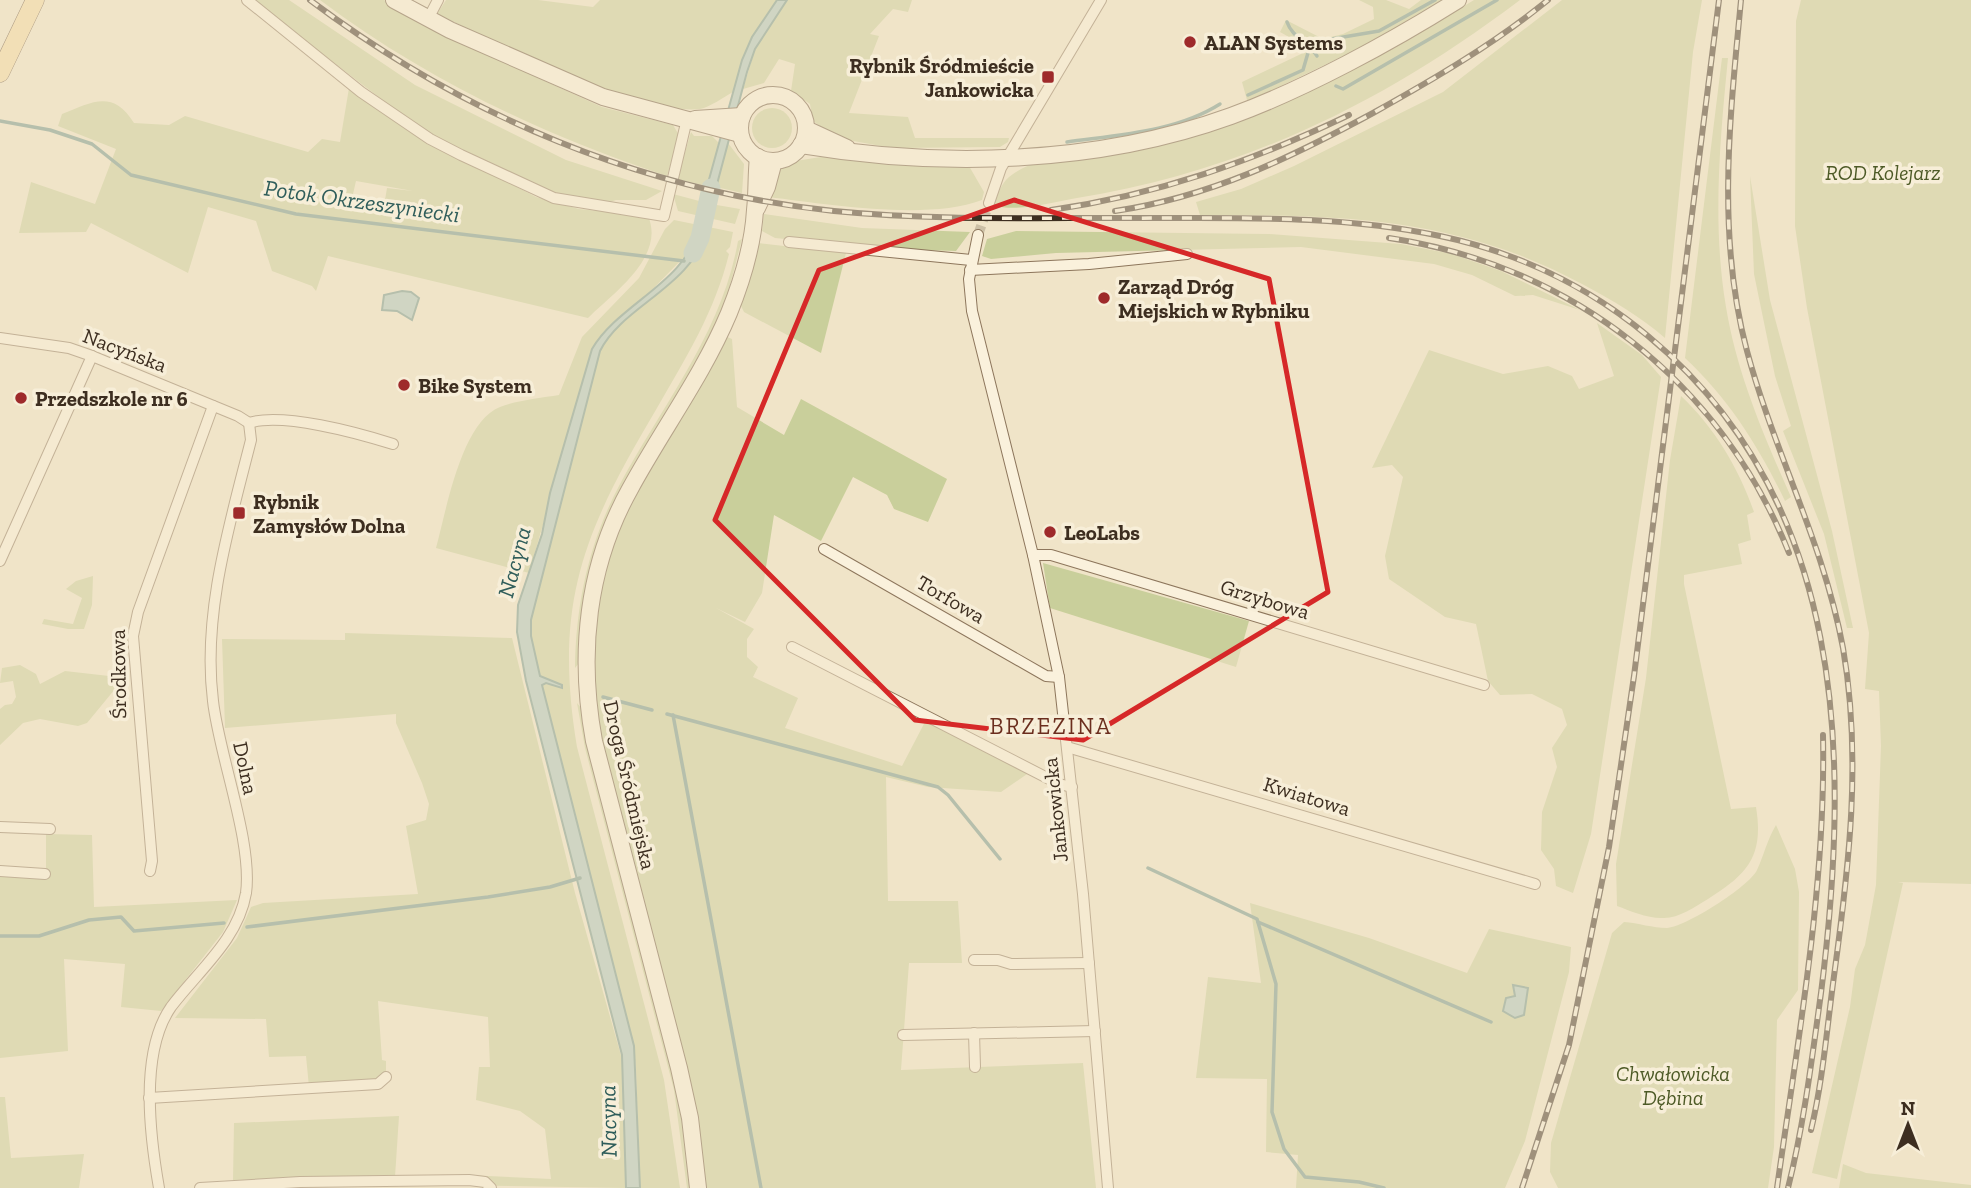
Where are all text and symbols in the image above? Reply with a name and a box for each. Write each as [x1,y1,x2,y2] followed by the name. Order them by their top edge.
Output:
[1204,30,1343,55] place label: ALAN Systems
[1182,34,1198,50] marker: ALAN Systems
[849,53,1034,102] place label: Rybnik Śródmieście Jankowicka
[1040,69,1056,85] marker: Rybnik Śródmieście Jankowicka
[1825,160,1941,185] park label: ROD Kolejarz
[262,173,462,229] water label: Potok Okrzeszyniecki
[1118,274,1310,323] place label: Zarząd Dróg Miejskich w Rybniku
[1096,290,1112,306] marker: Zarząd Dróg Miejskich w Rybniku
[80,323,170,377] street label: Nacyńska
[418,373,532,398] place label: Bike System
[396,377,412,393] marker: Bike System
[35,386,188,411] place label: Przedszkole nr 6
[13,390,29,406] marker: Przedszkole nr 6
[253,489,406,538] place label: Rybnik Zamysłów Dolna
[231,505,247,521] marker: Rybnik Zamysłów Dolna
[1064,520,1140,545] place label: LeoLabs
[491,524,537,600] water label: Nacyna
[1042,524,1058,540] marker: LeoLabs
[912,570,990,628] street label: Torfowa
[1217,574,1313,624] street label: Grzybowa
[105,629,131,719] street label: Środkowa
[597,698,662,872] street label: Droga Śródmiejska
[990,712,1112,740] district label: BRZEZINA
[228,739,264,797] street label: Dolna
[1037,756,1073,864] street label: Jankowicka
[1261,771,1353,821] street label: Kwiatowa
[1616,1061,1730,1110] park label: Chwałowicka Dębina
[593,1085,623,1157] water label: Nacyna
[1873,1090,1943,1160] north arrow
[1901,1097,1915,1120] text: N

